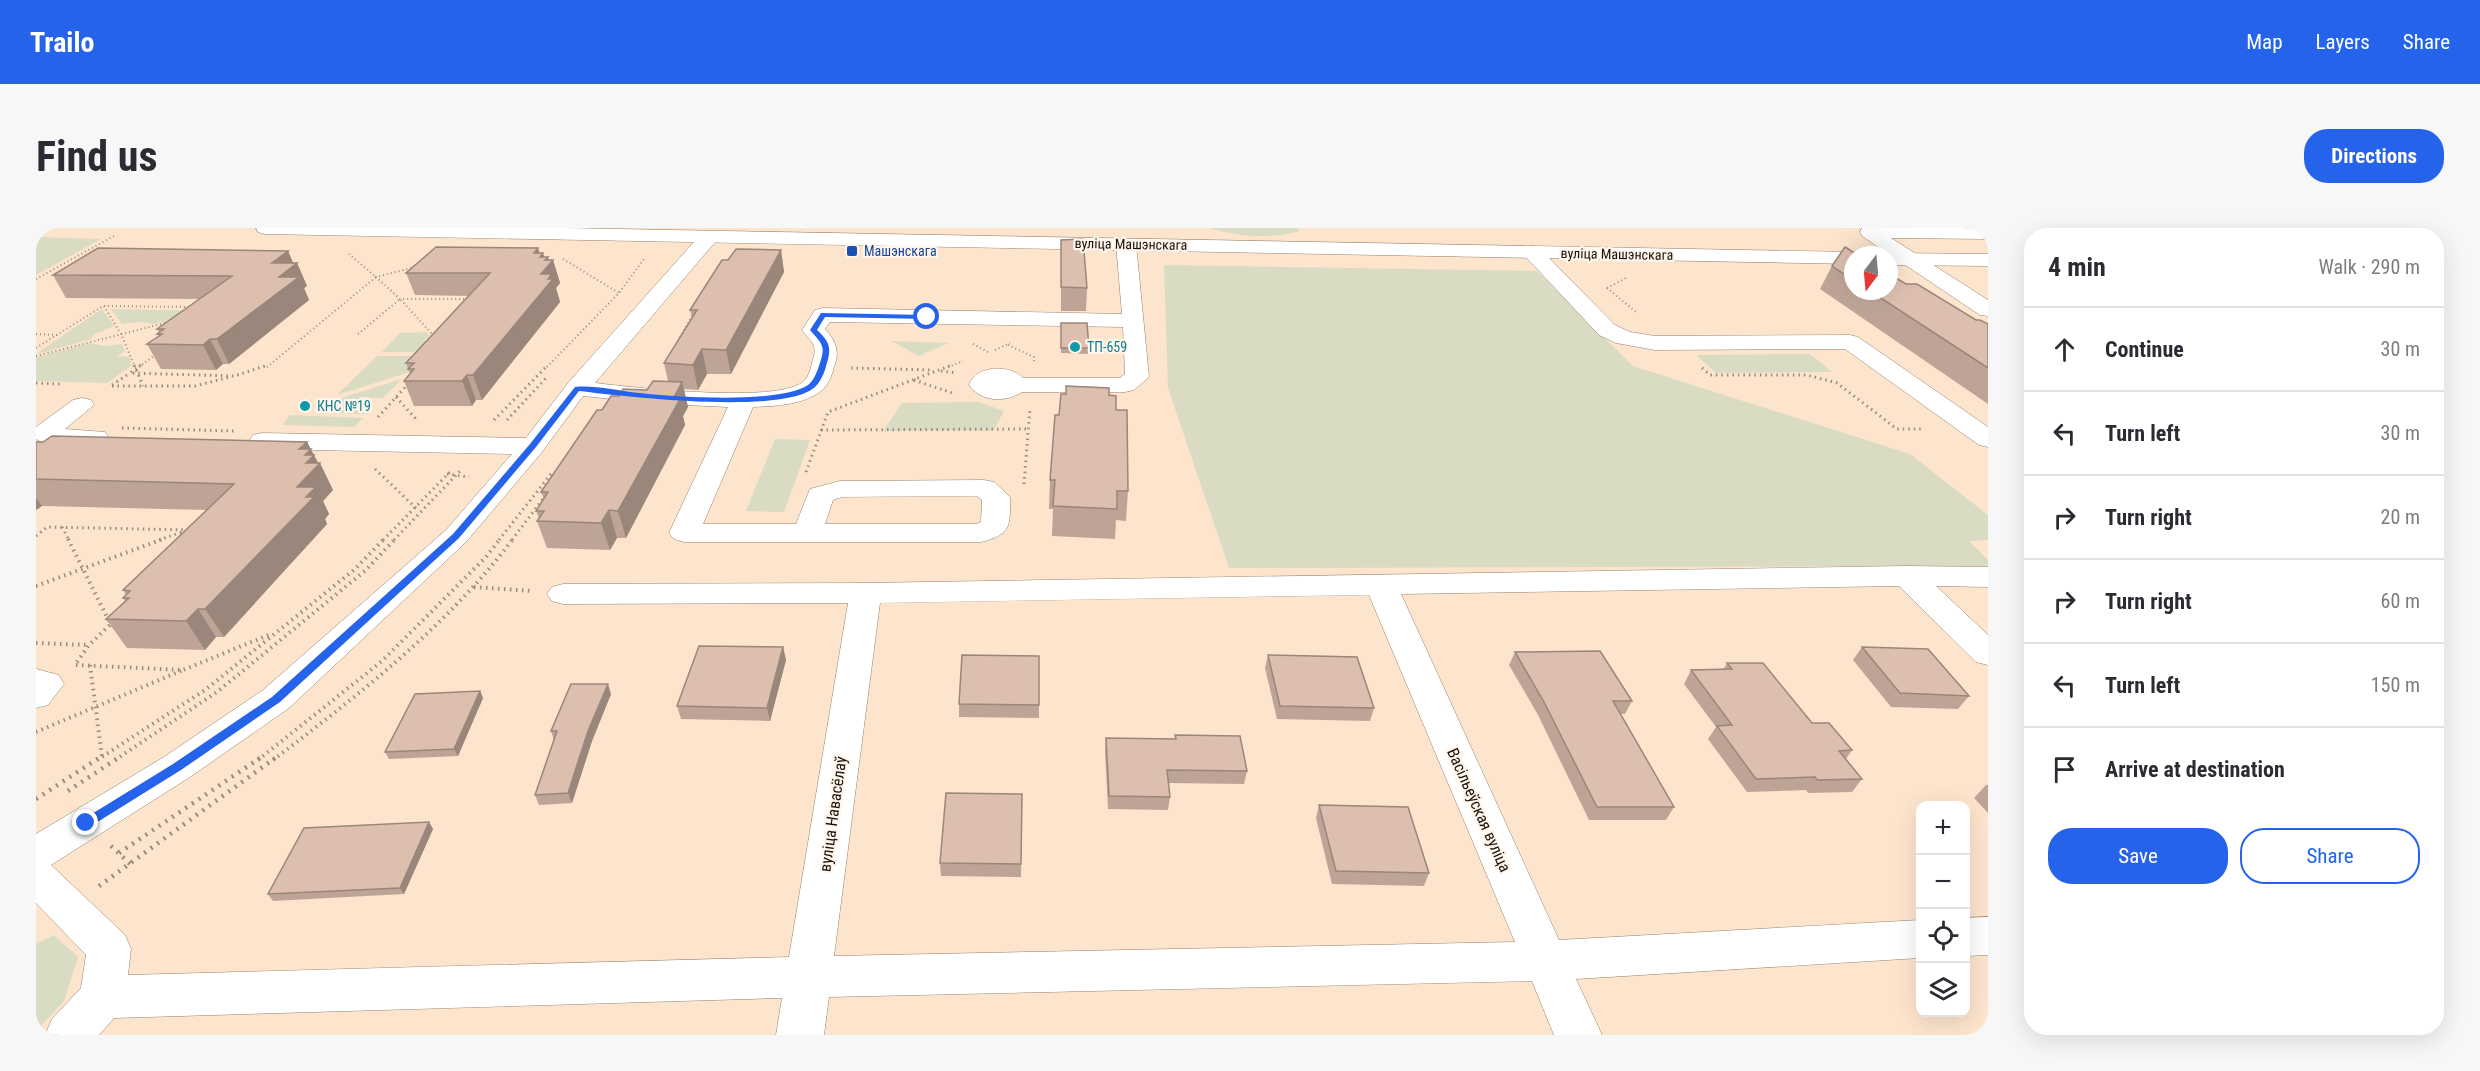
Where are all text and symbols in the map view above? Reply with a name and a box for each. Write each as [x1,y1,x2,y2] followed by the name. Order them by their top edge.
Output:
[30,26,94,59] text: Trailo
[2246,30,2283,54] text: Map
[2316,30,2370,54] text: Layers
[2403,30,2450,54] text: Share
[2304,129,2444,183] button: Directions
[36,132,157,181] text: Find us
[1074,235,1188,253] street label: вуліца Машэнскага
[864,243,937,259] place label: Машэнскага
[845,244,859,258] marker: Машэнскага
[1560,245,1674,263] street label: вуліца Машэнскага
[1844,246,1898,300] north arrow
[2048,252,2106,282] text: 4 min
[2319,255,2420,279] text: Walk · 290 m
[913,303,939,329] route start
[2048,333,2081,366] icon: ahead
[2105,337,2184,362] text: Continue
[2381,337,2420,361] text: 30 m
[1087,339,1127,355] place label: ТП-659
[1068,340,1082,354] marker: ТП-659
[317,398,371,414] place label: КНС №19
[298,399,312,413] marker: КНС №19
[2048,417,2081,450] icon: left
[2105,421,2180,446] text: Turn left
[2381,421,2420,445] text: 30 m
[2048,501,2081,534] icon: right
[2105,505,2192,530] text: Turn right
[2381,505,2420,529] text: 20 m
[2048,585,2081,618] icon: right
[2105,589,2192,614] text: Turn right
[2381,589,2420,613] text: 60 m
[2048,669,2081,702] icon: left
[2105,673,2180,698] text: Turn left
[2371,673,2420,697] text: 150 m
[1443,745,1515,875] street label: Васільеўская вуліца
[2048,753,2081,786] icon: arrive
[815,755,851,873] street label: вуліца Навасёлаў
[2105,757,2285,782] text: Arrive at destination
[1916,801,1970,1017] map controls
[1916,801,1970,855] button: +
[72,809,98,835] route end
[2048,828,2228,884] button: Save
[2240,828,2420,884] button: Share
[1916,855,1970,909] button: −
[1916,909,1970,963] button: locate
[1916,963,1970,1017] button: layers

